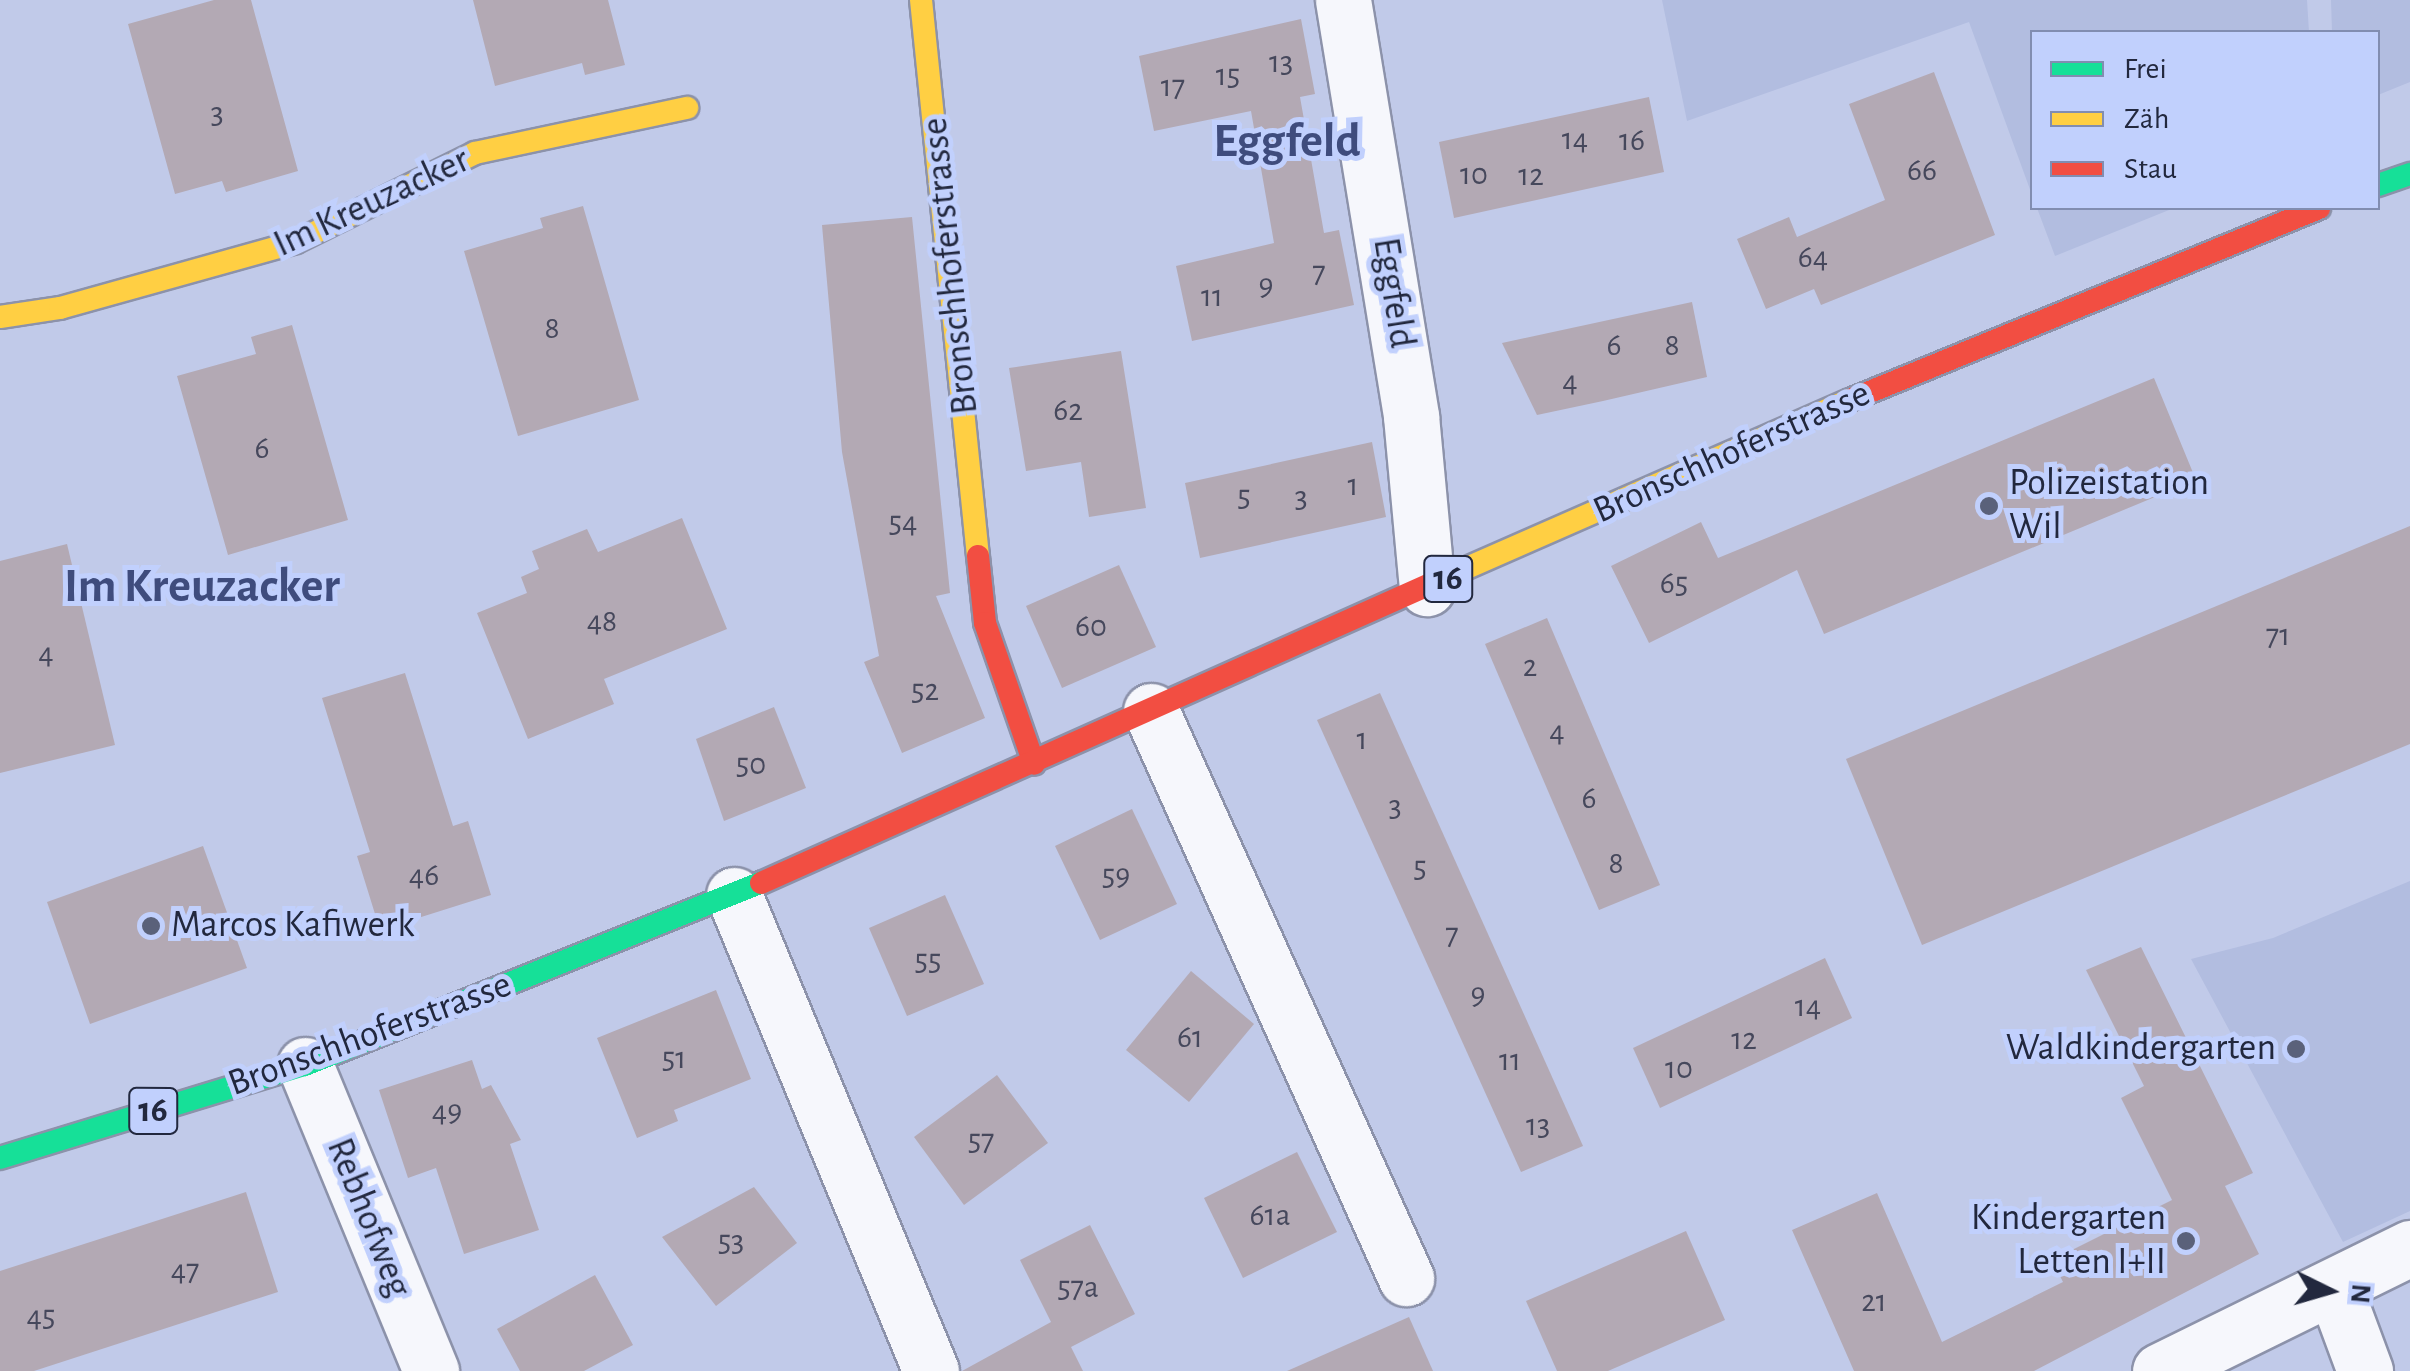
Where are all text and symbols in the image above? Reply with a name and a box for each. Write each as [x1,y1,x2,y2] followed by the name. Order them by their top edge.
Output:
[2030,30,2380,210] legend
[1269,43,1293,81] house number: 13
[2124,54,2167,84] text: Frei
[1216,56,1240,94] house number: 15
[1161,67,1185,105] house number: 17
[210,94,224,132] house number: 3
[2124,104,2169,134] text: Zäh
[1213,114,1361,172] district label: Eggfeld
[913,115,989,417] street label: Bronschhoferstrasse
[1562,120,1588,158] house number: 14
[1619,121,1645,159] house number: 16
[267,138,477,268] street label: Im Kreuzacker
[1907,151,1937,189] house number: 66
[2124,154,2177,184] text: Stau
[1460,155,1488,193] house number: 10
[1518,156,1544,194] house number: 12
[1362,235,1424,351] street label: Eggfeld
[1798,238,1828,276] house number: 64
[1312,253,1326,291] house number: 7
[1258,266,1274,304] house number: 9
[1201,277,1223,315] house number: 11
[544,309,560,347] house number: 8
[1606,326,1622,364] house number: 6
[1664,326,1680,364] house number: 8
[1562,362,1578,400] house number: 4
[1587,372,1877,534] street label: Bronschhoferstrasse
[1053,391,1083,429] house number: 62
[254,429,270,467] house number: 6
[2009,461,2209,550] place label: Polizeistation Wil
[1347,466,1359,504] house number: 1
[1237,477,1251,515] house number: 5
[1294,478,1308,516] house number: 3
[1978,495,2000,517] marker: Polizeistation Wil
[889,503,917,541] house number: 54
[1423,549,1473,609] road number: 16
[64,559,340,617] district label: Im Kreuzacker
[1660,564,1688,602] house number: 65
[587,602,617,640] house number: 48
[1075,607,1107,645] house number: 60
[2266,616,2290,654] house number: 71
[38,634,54,672] house number: 4
[1523,647,1537,685] house number: 2
[911,671,939,709] house number: 52
[1549,712,1565,750] house number: 4
[1356,720,1368,758] house number: 1
[736,745,766,783] house number: 50
[1581,779,1597,817] house number: 6
[1388,787,1402,825] house number: 3
[1608,844,1624,882] house number: 8
[1413,848,1427,886] house number: 5
[409,856,439,894] house number: 46
[1102,856,1130,894] house number: 59
[171,903,415,949] place label: Marcos Kafiwerk
[140,915,162,937] marker: Marcos Kafiwerk
[1445,915,1459,953] house number: 7
[915,941,941,979] house number: 55
[222,963,518,1107] street label: Bronschhoferstrasse
[1470,975,1486,1013] house number: 9
[1795,987,1821,1025] house number: 14
[1177,1018,1203,1056] house number: 61
[1731,1020,1757,1058] house number: 12
[2006,1026,2276,1072] place label: Waldkindergarten
[2285,1038,2307,1060] marker: Waldkindergarten
[662,1039,686,1077] house number: 51
[1499,1041,1521,1079] house number: 11
[1665,1049,1693,1087] house number: 10
[128,1081,178,1141] road number: 16
[432,1092,462,1130] house number: 49
[1526,1106,1550,1144] house number: 13
[968,1121,994,1159] house number: 57
[316,1132,420,1304] street label: Rebhofweg
[1250,1196,1290,1234] house number: 61a
[1971,1196,2166,1286] place label: Kindergarten Letten I+II
[718,1222,744,1260] house number: 53
[2175,1230,2197,1252] marker: Kindergarten Letten I+II
[2280,1241,2380,1341] north arrow
[171,1251,199,1289] house number: 47
[1057,1268,1099,1306] house number: 57a
[1861,1282,1887,1320] house number: 21
[2345,1283,2375,1305] text: N
[27,1297,55,1335] house number: 45

